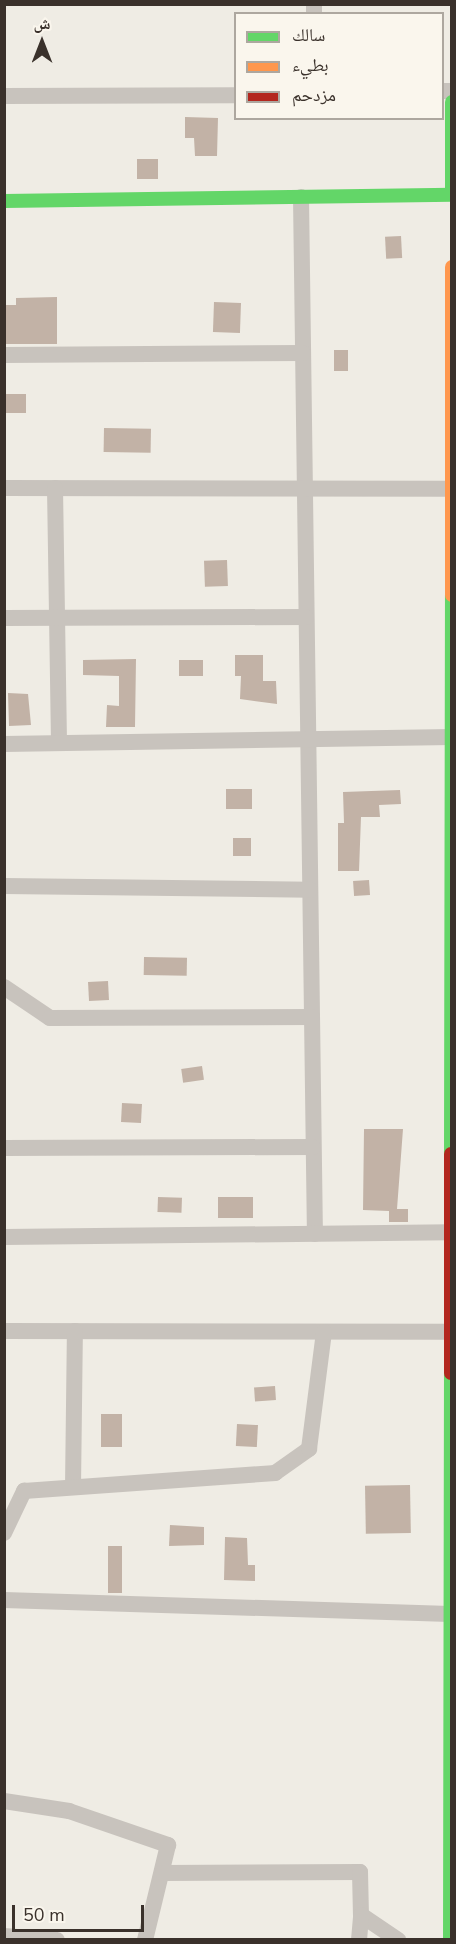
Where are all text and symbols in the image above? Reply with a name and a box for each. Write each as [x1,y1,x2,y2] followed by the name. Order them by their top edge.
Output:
[12,12,72,72] north arrow
[234,12,444,120] legend
[34,13,50,35] text: ش
[292,23,325,47] text: سالك
[292,53,329,77] text: بطيء
[292,83,336,107] text: مزدحم
[15,1893,147,1931] scale bar
[23,1903,65,1927] text: 50 m

